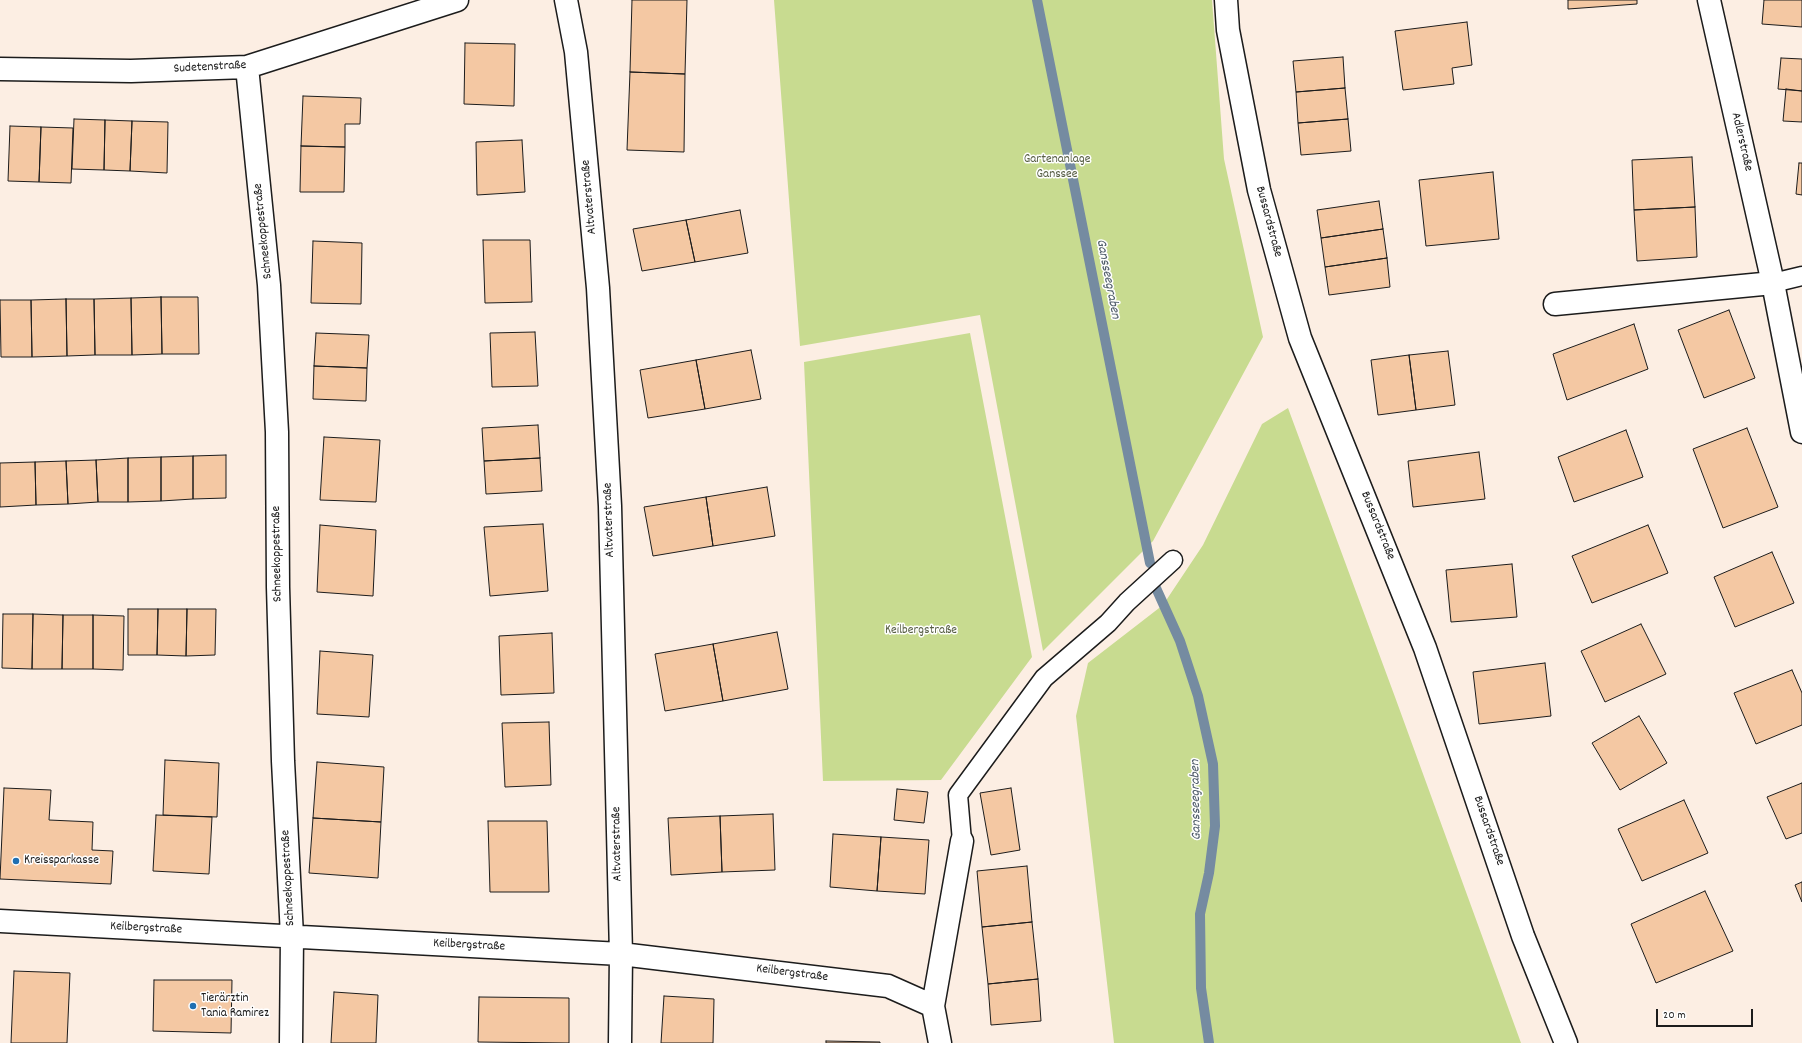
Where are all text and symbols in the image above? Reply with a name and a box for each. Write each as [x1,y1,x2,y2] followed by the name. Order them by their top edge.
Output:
[173,58,247,78] street label: Sudetenstraße
[1727,111,1755,173] street label: Adlerstraße
[1024,152,1090,183] park label: Gartenanlage Ganssee
[579,159,601,235] street label: Altvaterstraße
[251,182,277,280] street label: Schneekoppestraße
[1251,185,1285,259] street label: Bussardstraße
[1091,238,1123,320] water label: Gansseegraben
[601,482,619,558] street label: Altvaterstraße
[1356,489,1398,563] street label: Bussardstraße
[269,506,287,602] street label: Schneekoppestraße
[885,623,957,639] park label: Keilbergstraße
[1188,759,1206,841] water label: Gansseegraben
[1469,794,1507,868] street label: Bussardstraße
[610,806,626,882] street label: Altvaterstraße
[279,830,299,926] street label: Schneekoppestraße
[24,853,99,869] place label: Kreissparkasse
[11,856,21,866] marker: Kreissparkasse
[110,919,182,939] street label: Keilbergstraße
[433,936,505,956] street label: Keilbergstraße
[755,962,829,986] street label: Keilbergstraße
[201,991,269,1022] place label: Tierärztin Tania Ramirez
[188,1001,198,1011] marker: Tierärztin Tania Ramirez
[1658,1001,1755,1027] scale bar
[1663,1007,1686,1024] text: 20 m

